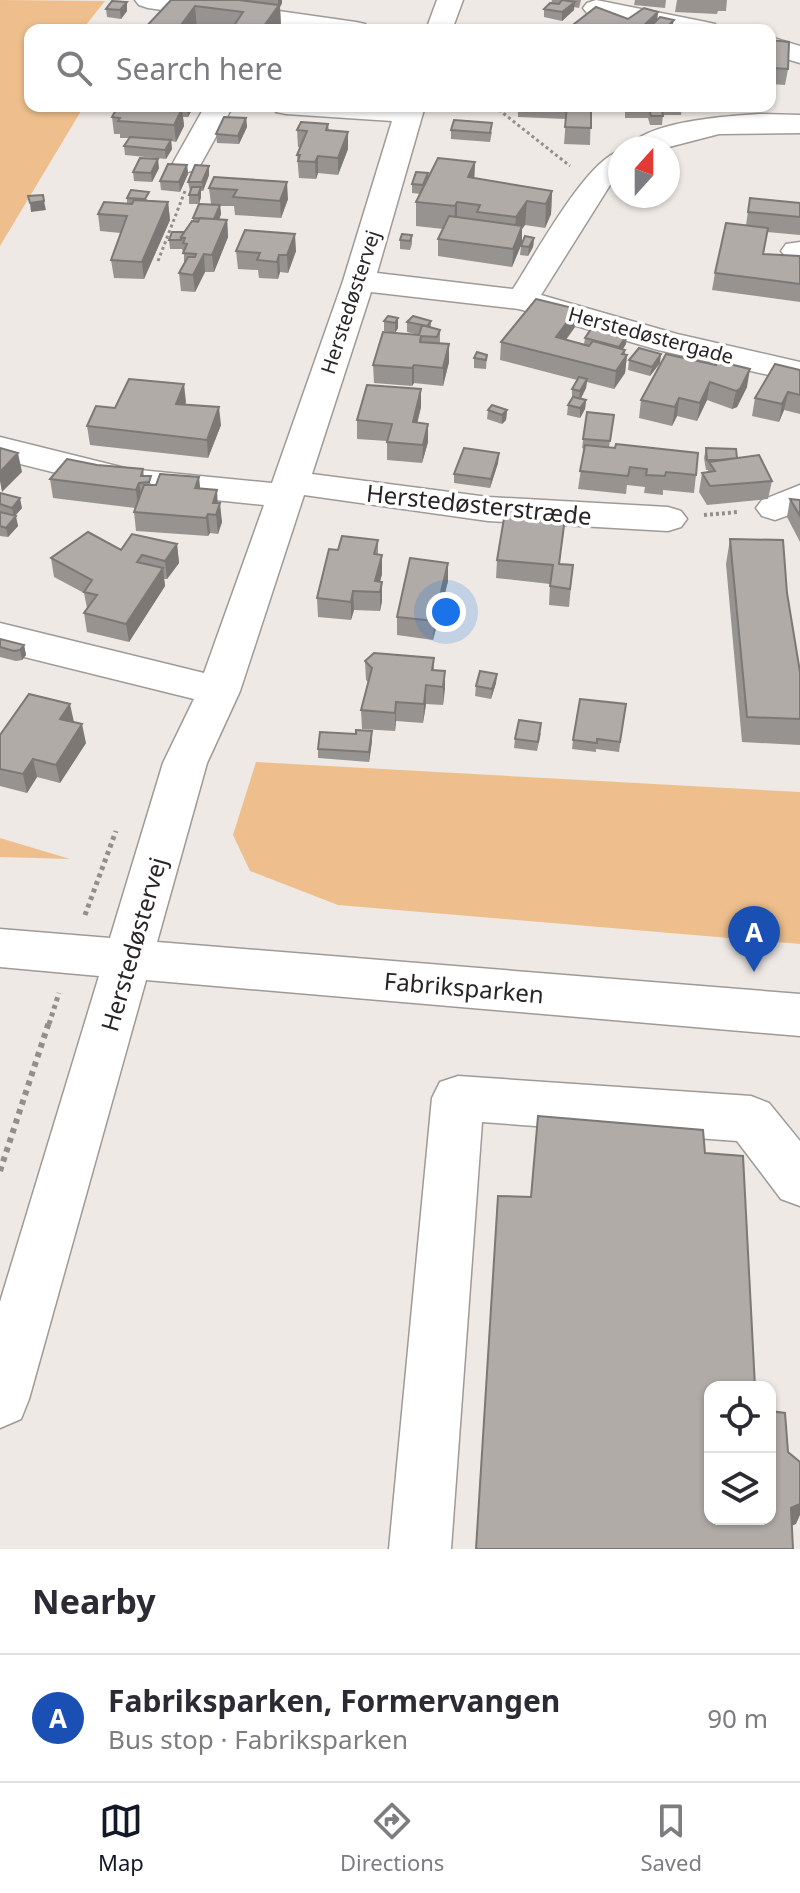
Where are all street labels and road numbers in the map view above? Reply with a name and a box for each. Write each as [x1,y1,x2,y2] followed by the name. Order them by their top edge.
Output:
[314,227,386,377] street label: Herstedøstervej
[565,300,737,370] street label: Herstedøstergade
[365,476,593,532] street label: Herstedøsterstræde
[92,853,174,1035] street label: Herstedøstervej
[383,964,545,1010] street label: Fabriksparken

